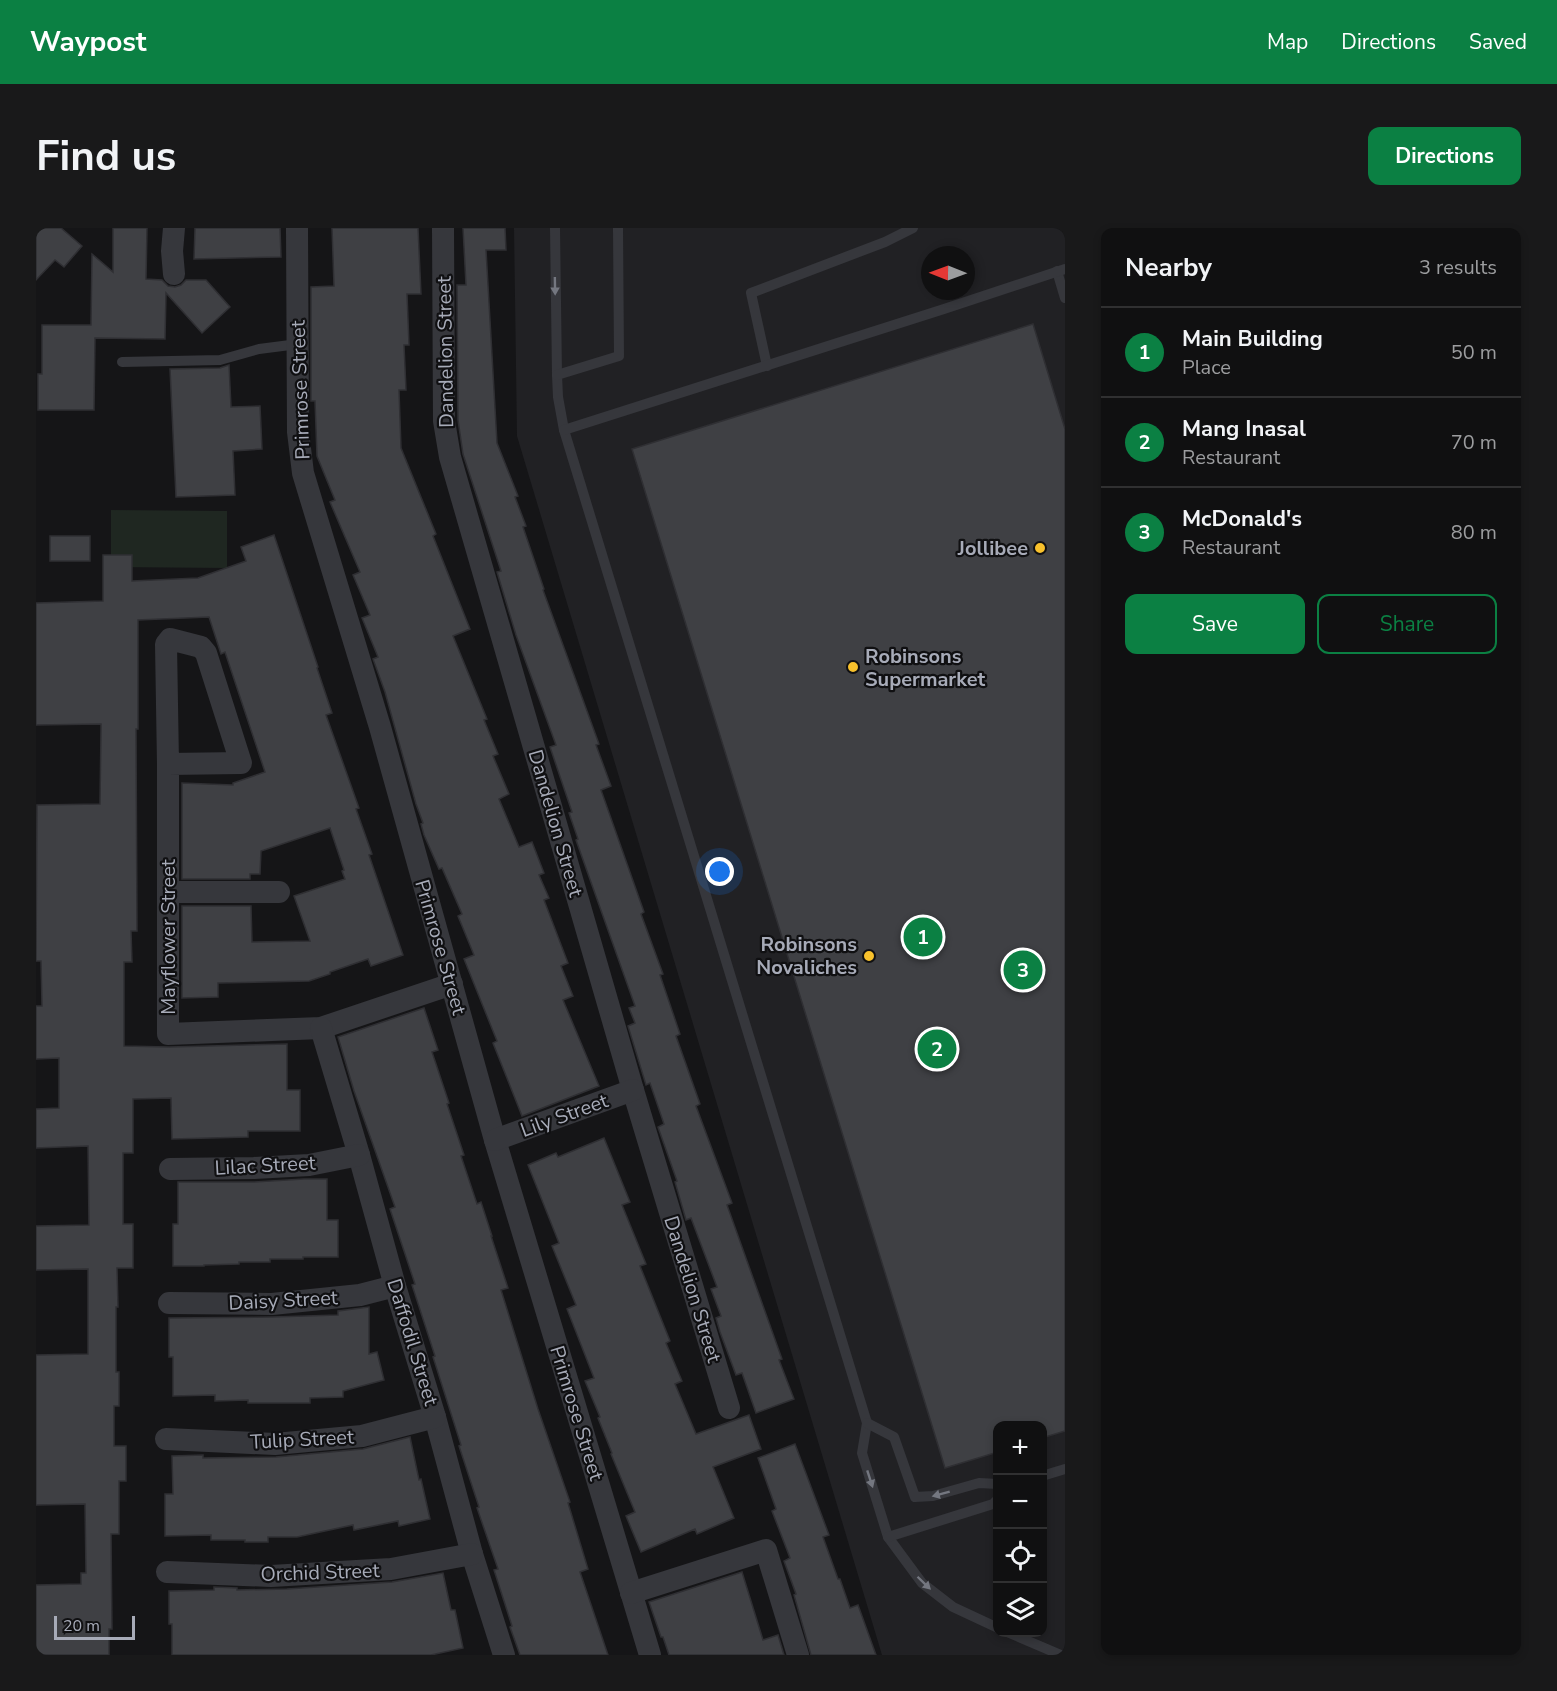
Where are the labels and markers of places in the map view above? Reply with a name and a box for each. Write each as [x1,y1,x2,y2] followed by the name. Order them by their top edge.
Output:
[957,535,1028,562] place label: Jollibee
[1033,541,1047,555] marker: Jollibee
[865,643,986,693] place label: Robinsons Supermarket
[846,660,860,674] marker: Robinsons Supermarket
[904,914,942,960] pin: 1
[756,931,857,981] place label: Robinsons Novaliches
[1004,948,1042,992] pin: 3
[862,949,876,963] marker: Robinsons Novaliches
[918,1026,956,1072] pin: 2

